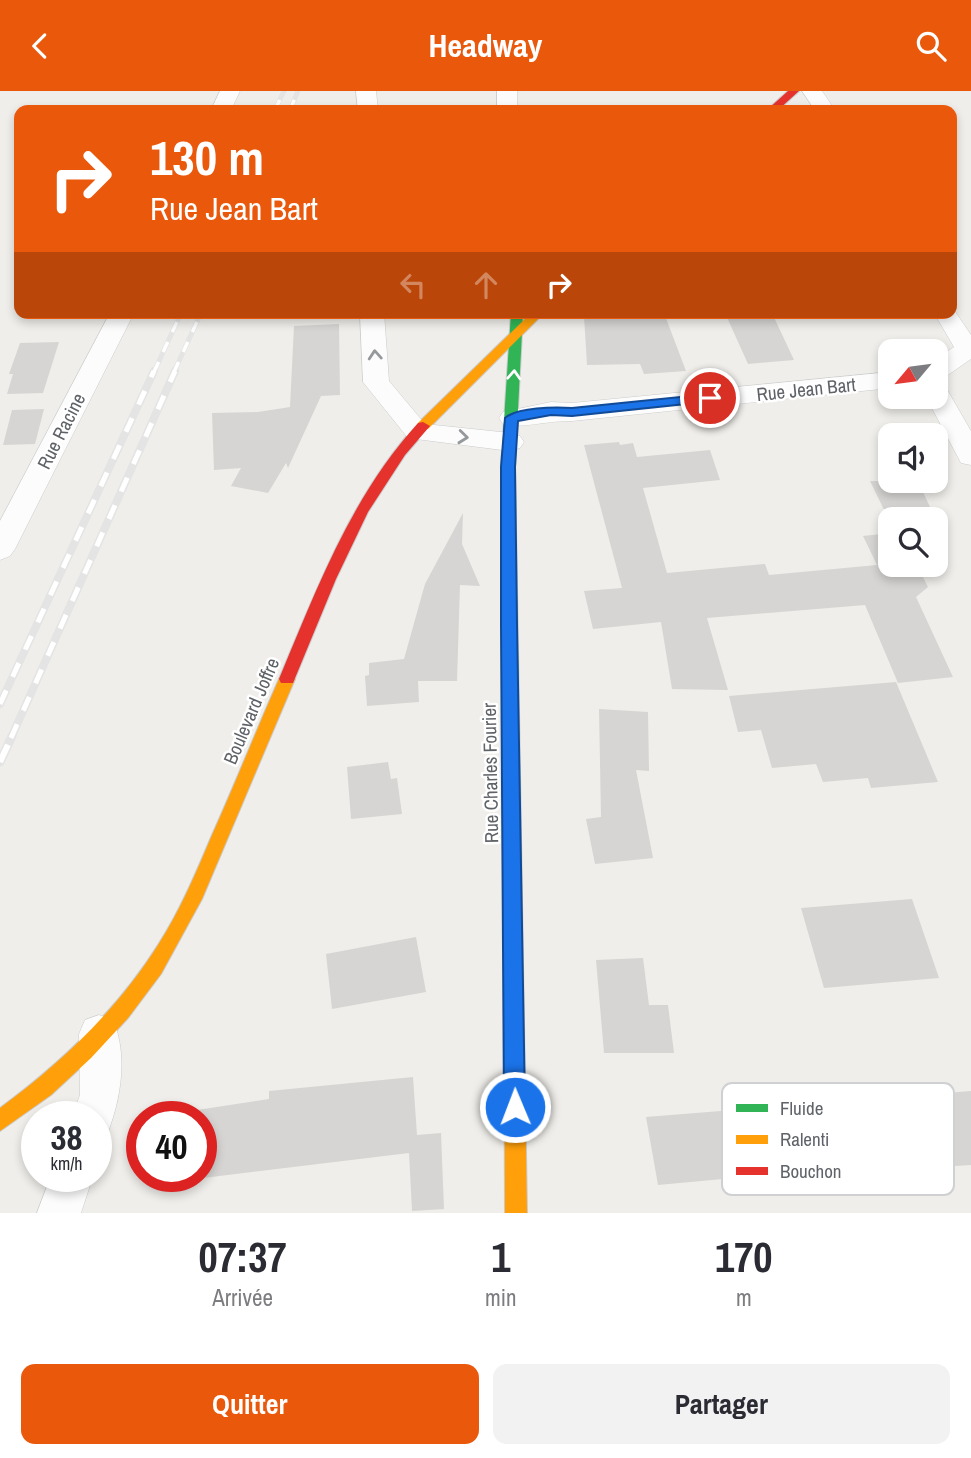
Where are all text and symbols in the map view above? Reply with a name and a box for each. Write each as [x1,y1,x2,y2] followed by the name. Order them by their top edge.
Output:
[429,24,542,67] text: Headway
[21,27,59,65] icon: back
[912,27,950,65] icon: search
[150,124,264,190] text: 130 m
[35,133,126,224] icon: right
[150,187,318,230] text: Rue Jean Bart
[394,266,432,304] icon: left
[467,266,505,304] icon: ahead
[540,266,578,304] icon: right
[878,339,948,409] north arrow
[878,339,948,577] map controls
[367,349,382,360] one-way arrow
[680,368,740,428] pin
[506,369,521,380] one-way arrow
[755,371,858,407] street label: Rue Jean Bart
[691,379,729,417] icon: arrive
[31,388,91,474] street label: Rue Racine
[878,423,948,493] button: sound
[458,429,469,444] one-way arrow
[878,507,948,577] button: search
[217,654,285,768] street label: Boulevard Joffre
[476,702,504,843] street label: Rue Charles Fourier
[478,1070,552,1144] position arrow
[722,1083,954,1195] legend
[780,1095,823,1121] text: Fluide
[126,1101,217,1192] speed limit sign: 40
[51,1114,82,1161] text: 38
[780,1126,829,1152] text: Ralenti
[51,1151,83,1176] text: km/h
[780,1158,842,1184] text: Bouchon
[199,1229,287,1285] text: 07:37
[491,1229,510,1285] text: 1
[715,1229,773,1285] text: 170
[212,1282,273,1313] text: Arrivée
[485,1282,517,1313] text: min
[736,1282,752,1313] text: m
[21,1364,479,1444] button: Quitter
[493,1364,950,1444] button: Partager

